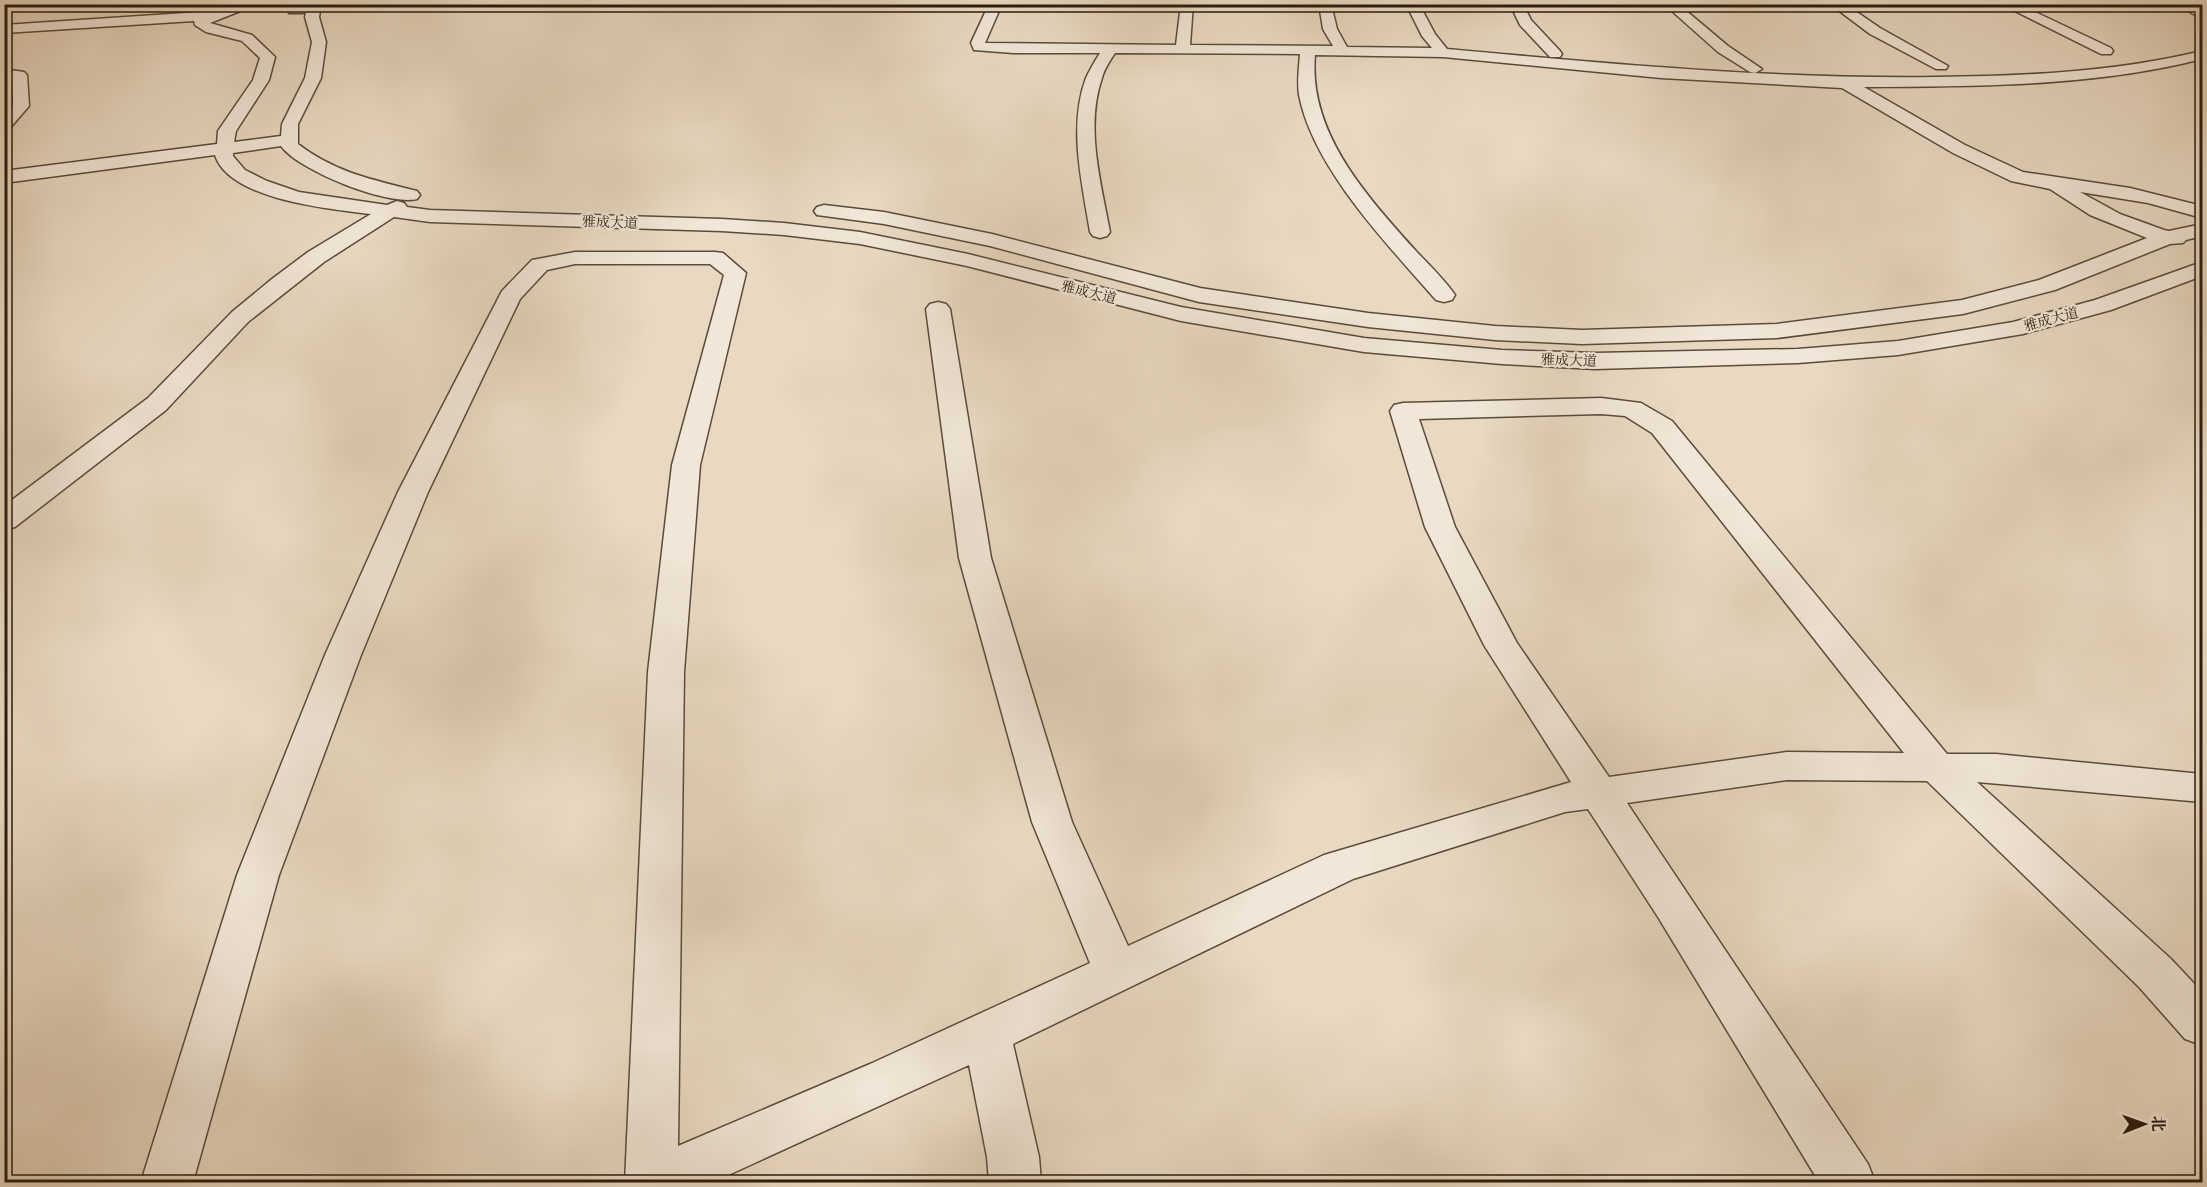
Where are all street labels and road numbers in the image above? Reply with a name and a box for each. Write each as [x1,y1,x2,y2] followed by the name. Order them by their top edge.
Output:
[582,212,638,232] street label: 雅成大道
[1060,276,1118,308] street label: 雅成大道
[2022,303,2080,335] street label: 雅成大道
[1541,350,1597,370] street label: 雅成大道

